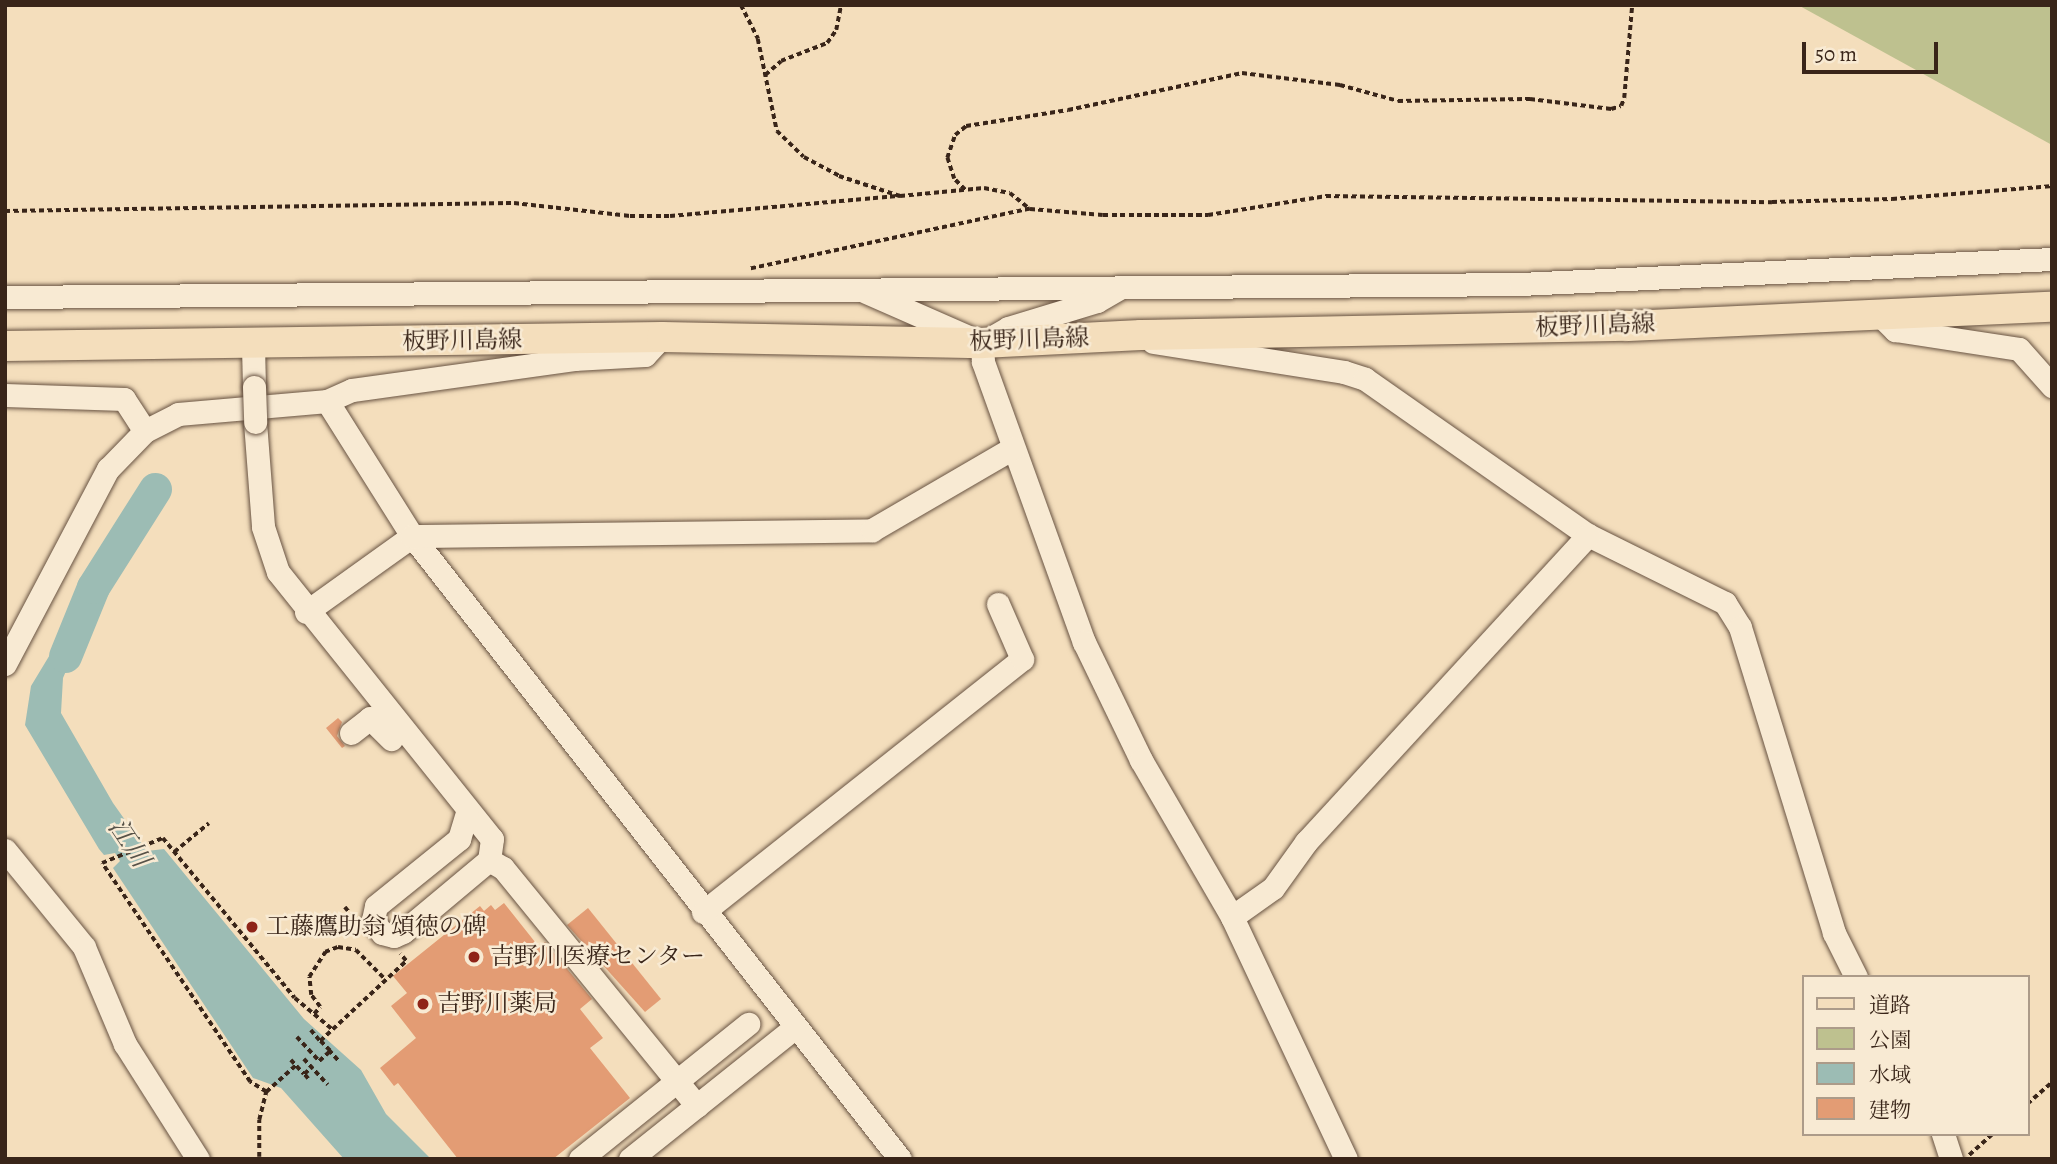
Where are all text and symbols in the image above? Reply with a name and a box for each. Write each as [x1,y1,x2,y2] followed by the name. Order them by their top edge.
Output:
[1805,28,1941,72] scale bar
[1815,40,1857,68] text: 50 m
[1535,310,1655,342] street label: 板野川島線
[969,324,1089,356] street label: 板野川島線
[402,326,522,356] street label: 板野川島線
[102,813,156,873] water label: 江川
[266,913,487,941] place label: 工藤鷹助翁 頌徳の碑
[244,919,260,935] marker: 工藤鷹助翁 頌徳の碑
[490,943,706,971] place label: 吉野川医療センター
[464,947,484,967] marker: 吉野川医療センター
[1801,975,2029,1136] legend
[437,990,557,1018] place label: 吉野川薬局
[1869,991,1911,1019] text: 道路
[415,996,431,1012] marker: 吉野川薬局
[1869,1026,1911,1054] text: 公園
[1869,1061,1911,1089] text: 水域
[1869,1096,1911,1124] text: 建物

